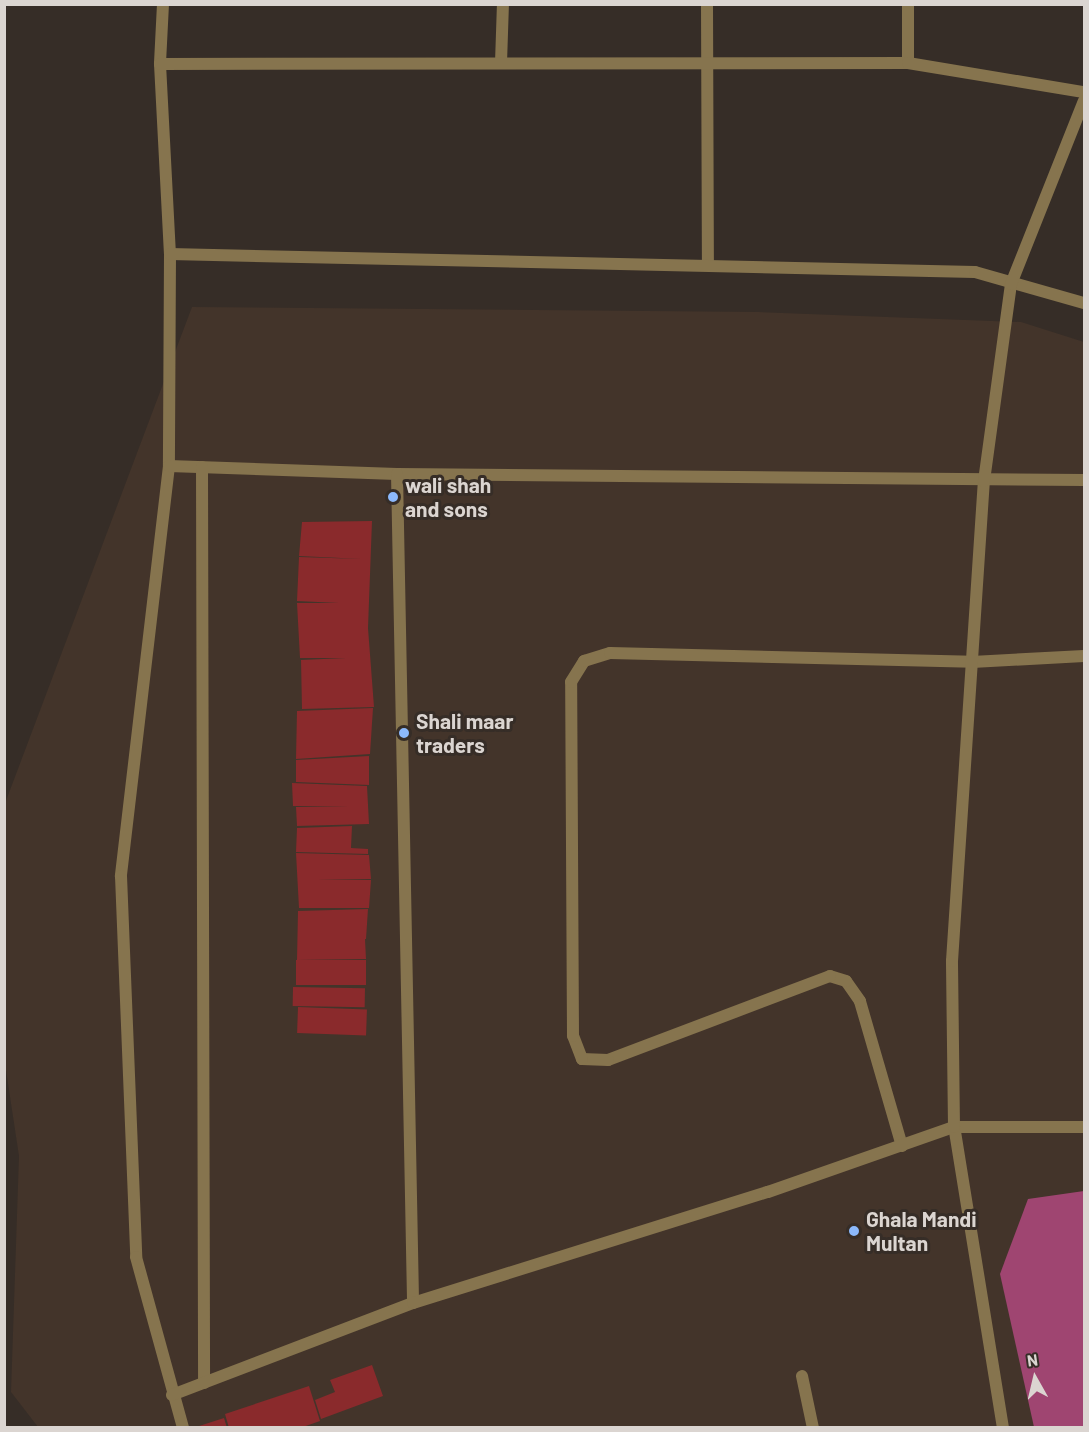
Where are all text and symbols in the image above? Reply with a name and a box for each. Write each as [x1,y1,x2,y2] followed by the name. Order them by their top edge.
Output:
[405,472,491,522] place label: wali shah and sons
[386,490,400,504] marker: wali shah and sons
[416,708,514,758] place label: Shali maar traders
[397,726,411,740] marker: Shali maar traders
[866,1206,977,1256] place label: Ghala Mandi Multan
[847,1224,861,1238] marker: Ghala Mandi Multan
[1005,1348,1065,1408] north arrow
[1026,1350,1039,1370] text: N

